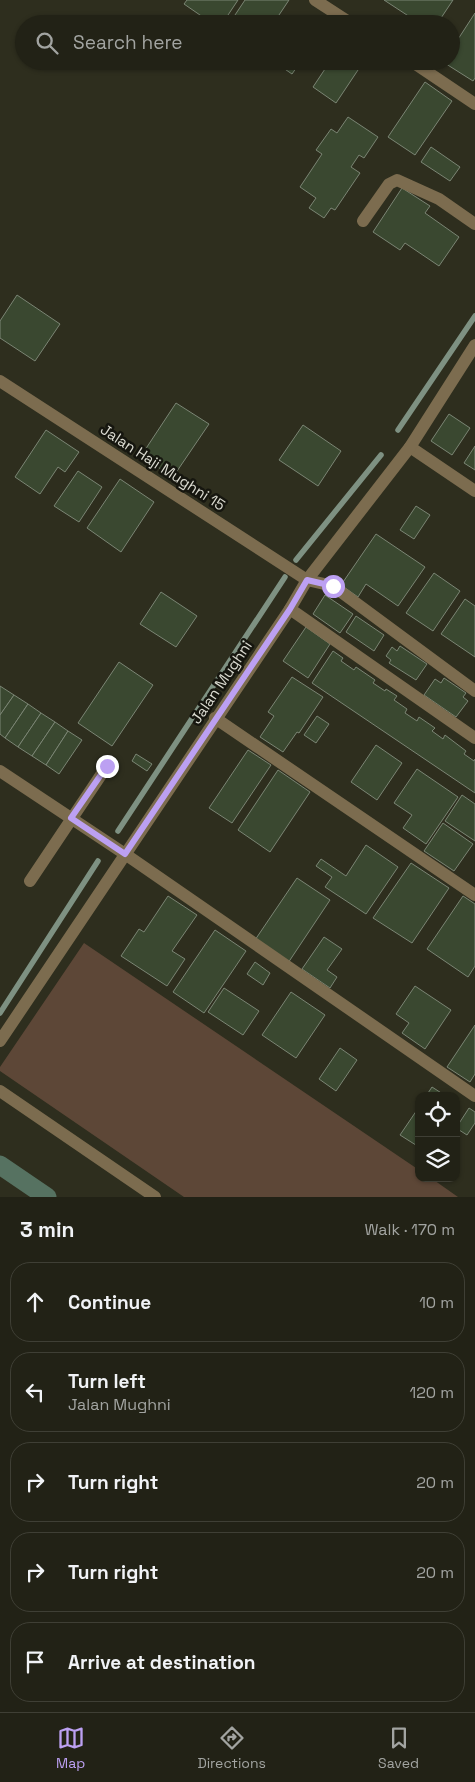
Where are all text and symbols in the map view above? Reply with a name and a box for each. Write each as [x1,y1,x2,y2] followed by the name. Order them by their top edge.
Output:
[15,15,460,70] search box
[33,29,61,57] icon: search
[73,30,183,55] text: Search here
[97,419,229,515] street label: Jalan Haji Mughni 15
[322,575,345,598] route start
[186,637,256,727] street label: Jalan Mughni
[96,755,119,778] route end
[415,1092,460,1182] map controls
[415,1092,460,1137] button: locate
[415,1137,460,1182] button: layers
[20,1216,75,1243] text: 3 min
[365,1219,455,1240] text: Walk · 170 m
[21,1288,49,1316] icon: ahead
[68,1290,151,1315] text: Continue
[419,1292,454,1313] text: 10 m
[68,1369,146,1394] text: Turn left
[21,1378,49,1406] icon: left
[410,1382,454,1403] text: 120 m
[68,1394,171,1415] text: Jalan Mughni
[21,1468,49,1496] icon: right
[68,1470,158,1495] text: Turn right
[416,1472,454,1493] text: 20 m
[21,1558,49,1586] icon: right
[68,1560,158,1585] text: Turn right
[416,1562,454,1583] text: 20 m
[21,1648,49,1676] icon: arrive
[68,1650,256,1675] text: Arrive at destination
[56,1724,85,1772] tab: Map
[197,1724,266,1772] tab: Directions
[378,1724,419,1772] tab: Saved

